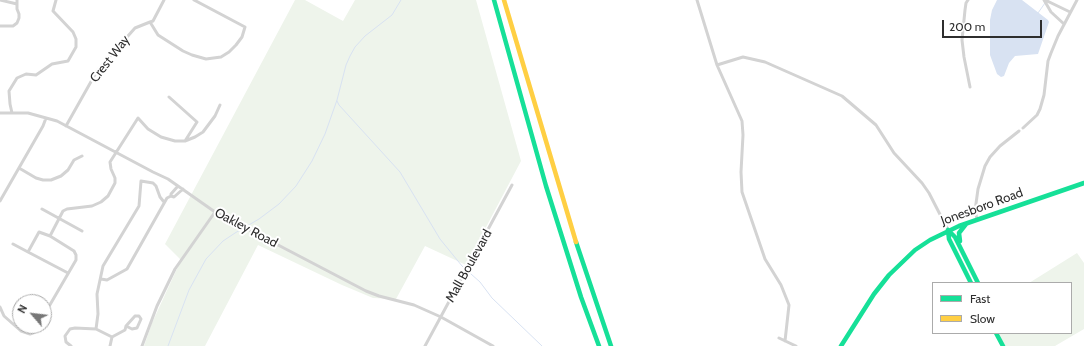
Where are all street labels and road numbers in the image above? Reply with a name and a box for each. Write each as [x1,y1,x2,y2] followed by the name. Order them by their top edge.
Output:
[87,32,133,86] street label: Crest Way
[939,185,1025,229] street label: Jonesboro Road
[212,205,280,251] street label: Oakley Road
[443,227,495,305] street label: Mall Boulevard

